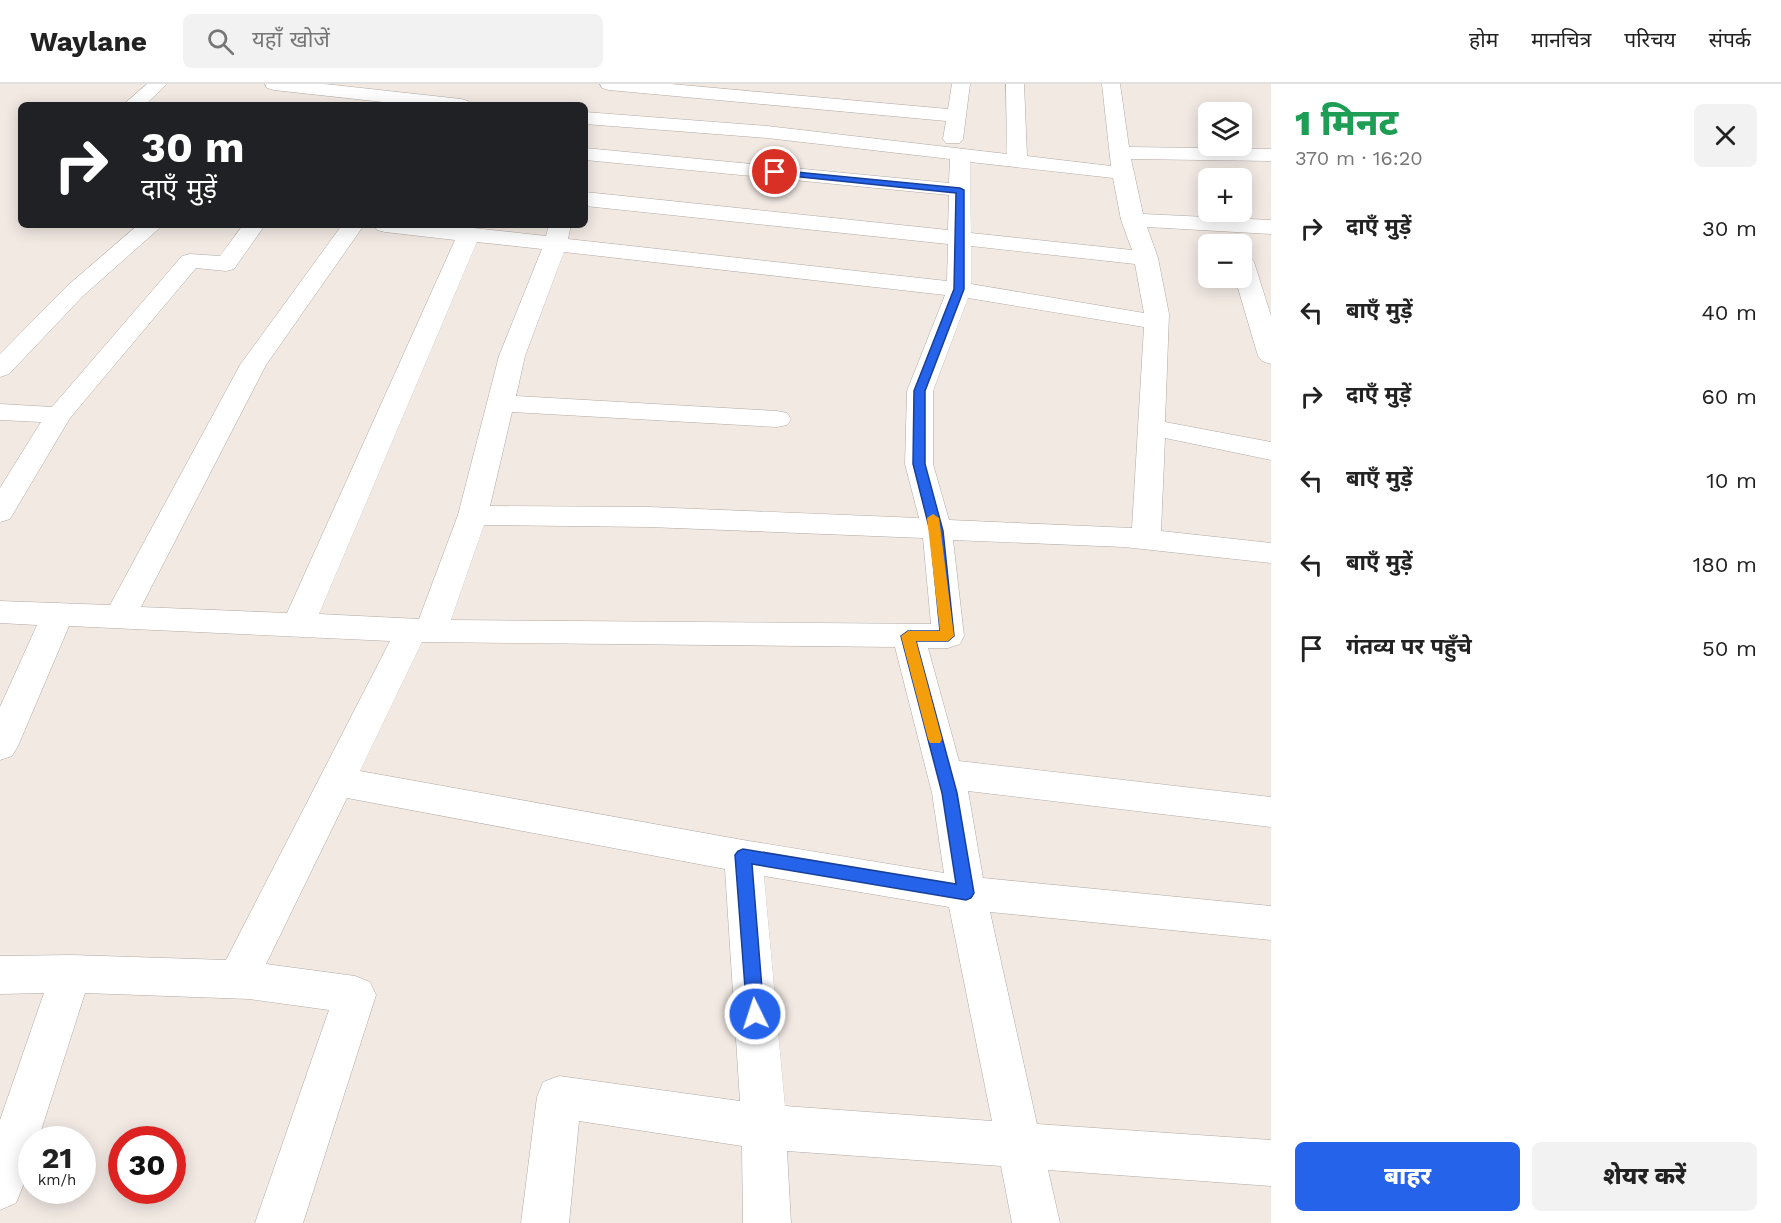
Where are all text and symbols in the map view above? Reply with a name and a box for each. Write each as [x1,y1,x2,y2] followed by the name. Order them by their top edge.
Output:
[183,14,603,68] search box
[30,25,147,58] text: Waylane
[204,25,237,58] icon: search
[252,27,330,52] text: यहाँ खोजें
[1469,27,1498,52] text: होम
[1531,27,1591,52] text: मानचित्र
[1624,27,1676,52] text: परिचय
[1709,27,1751,52] text: संपर्क
[1198,102,1252,288] map controls
[1198,102,1252,156] button: layers
[1295,102,1398,144] text: 1 मिनट
[1694,104,1757,167] button: close
[141,123,245,172] text: 30 m
[42,126,120,204] icon: right
[749,146,800,197] pin
[1295,146,1423,170] text: 370 m · 16:20
[758,155,791,188] icon: arrive
[1198,168,1252,222] button: +
[141,173,217,205] text: दाएँ मुड़ें
[1295,212,1328,245] icon: right
[1346,214,1411,239] text: दाएँ मुड़ें
[1702,216,1757,241] text: 30 m
[1198,234,1252,288] button: −
[1295,296,1328,329] icon: left
[1346,298,1413,323] text: बाएँ मुड़ें
[1701,300,1757,325] text: 40 m
[1295,380,1328,413] icon: right
[1346,382,1411,407] text: दाएँ मुड़ें
[1701,384,1757,409] text: 60 m
[1295,464,1328,497] icon: left
[1346,466,1413,491] text: बाएँ मुड़ें
[1706,468,1757,493] text: 10 m
[1295,548,1328,581] icon: left
[1346,550,1413,575] text: बाएँ मुड़ें
[1693,552,1757,577] text: 180 m
[1295,632,1328,665] icon: arrive
[1346,634,1472,659] text: गंतव्य पर पहुँचे
[1702,636,1757,661] text: 50 m
[723,982,787,1046] position arrow
[108,1126,186,1204] speed limit sign: 30
[42,1140,72,1175] text: 21
[1295,1142,1520,1211] button: बाहर
[1532,1142,1757,1211] button: शेयर करें
[38,1171,76,1189] text: km/h

